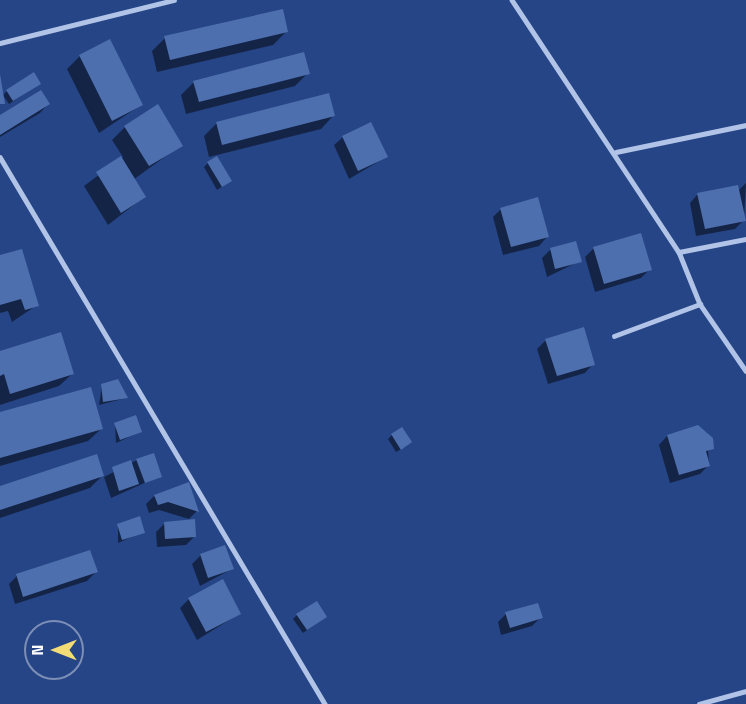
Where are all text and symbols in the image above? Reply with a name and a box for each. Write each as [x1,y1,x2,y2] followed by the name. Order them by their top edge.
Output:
[24,620,84,680] north arrow
[27,645,48,655] text: N

